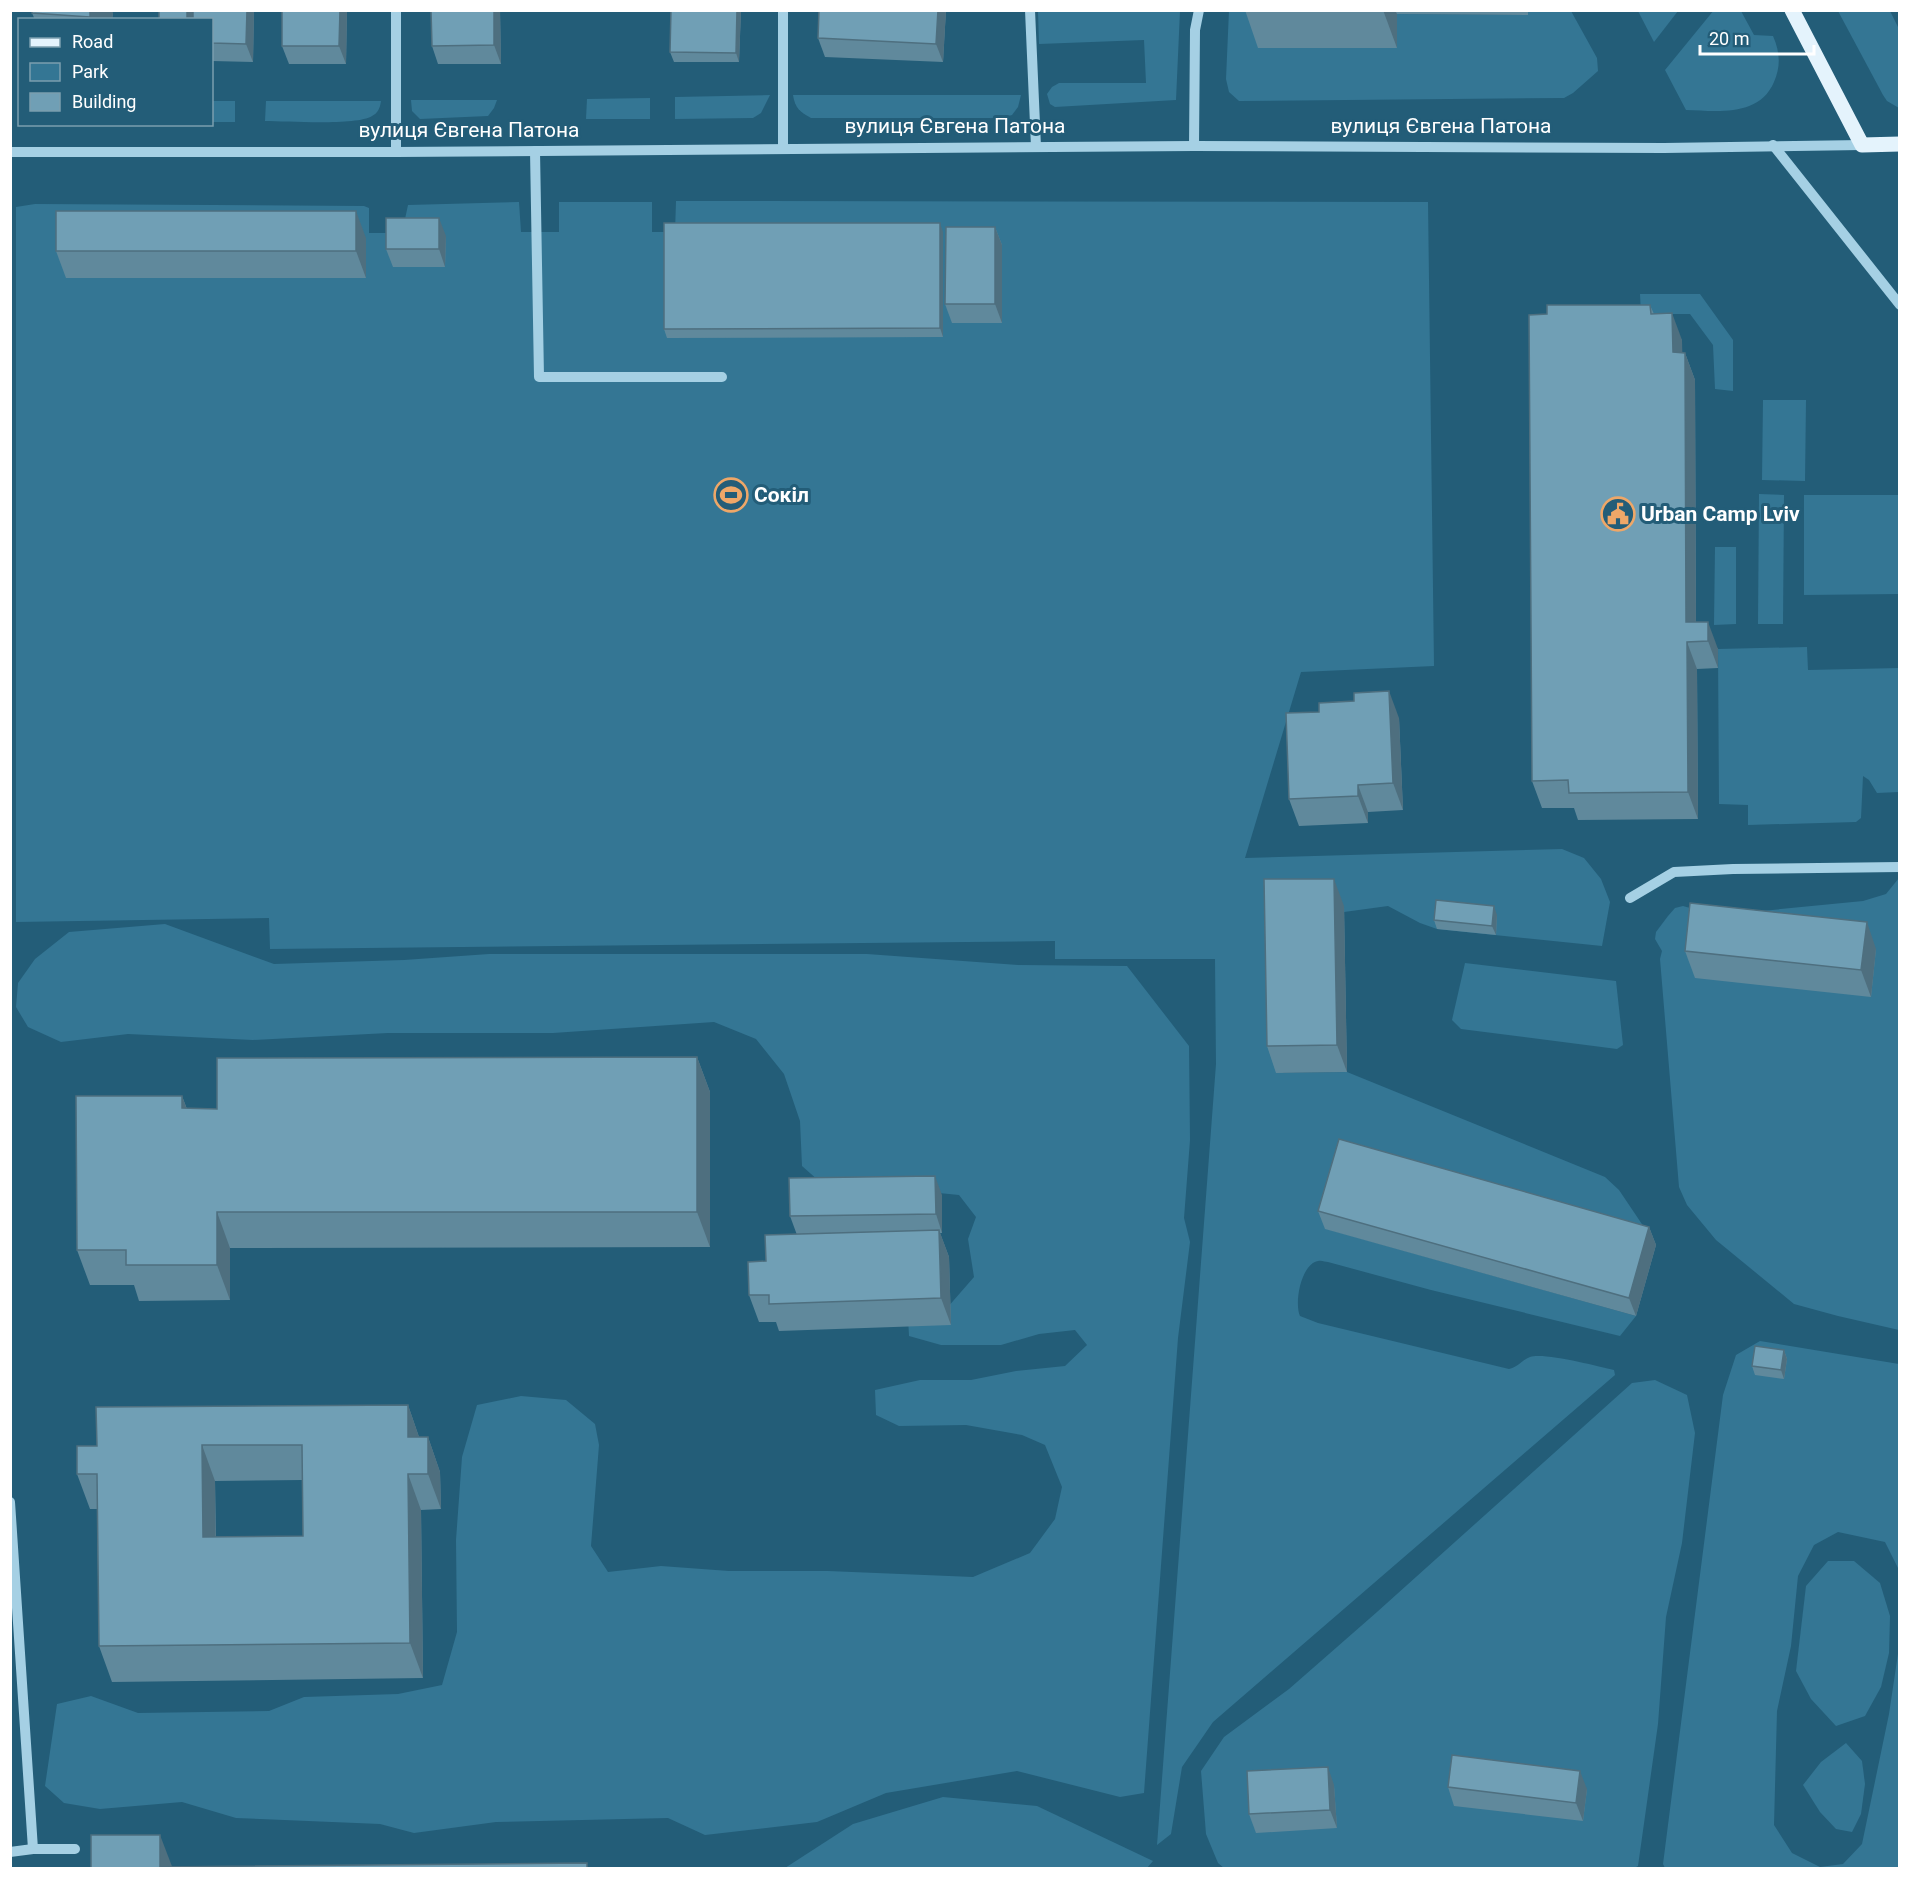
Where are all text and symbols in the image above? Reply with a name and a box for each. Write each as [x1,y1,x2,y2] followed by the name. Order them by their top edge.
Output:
[18,18,213,126] legend
[1700,18,1814,56] scale bar
[1709,28,1749,49] text: 20 m
[72,31,113,52] text: Road
[72,61,109,82] text: Park
[72,91,136,112] text: Building
[844,114,1066,138] street label: вулиця Євгена Патона
[1330,114,1552,138] street label: вулиця Євгена Патона
[358,118,580,142] street label: вулиця Євгена Патона
[713,477,749,513] sports icon: Сокіл
[754,483,809,507] place label: Сокіл
[1600,496,1636,532] public building icon: Urban Camp Lviv
[1641,502,1800,526] place label: Urban Camp Lviv

